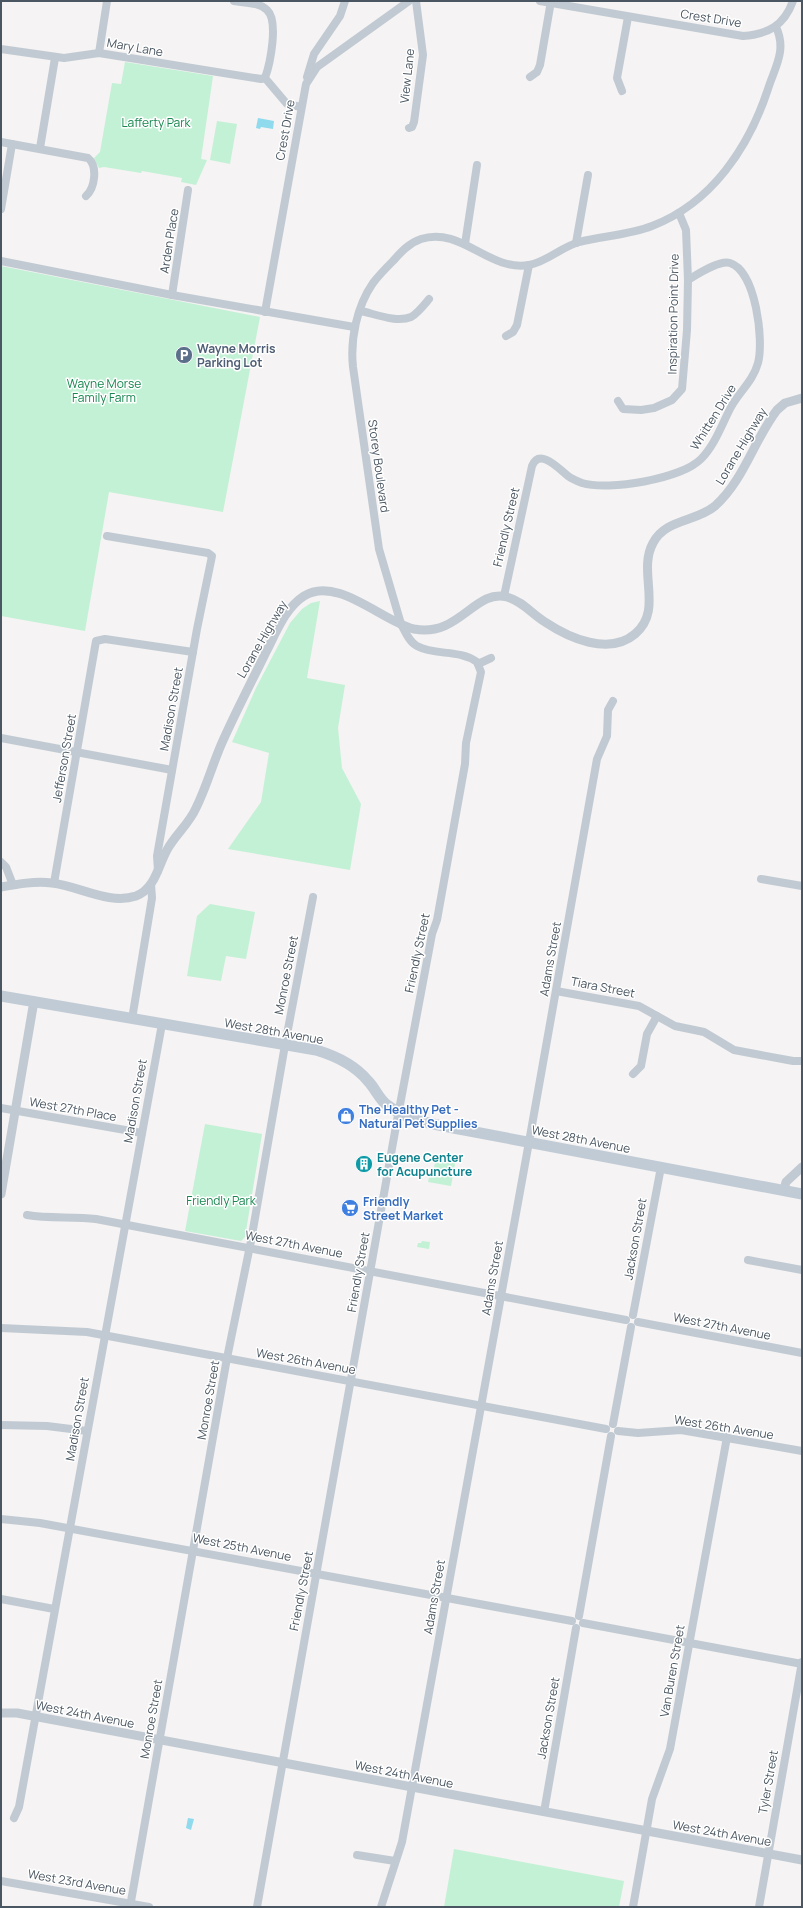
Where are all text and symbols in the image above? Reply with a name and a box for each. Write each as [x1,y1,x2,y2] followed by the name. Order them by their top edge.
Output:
[679,5,743,31] street label: Crest Drive
[106,34,164,60] street label: Mary Lane
[396,48,418,104] street label: View Lane
[271,98,299,162] street label: Crest Drive
[121,114,192,131] park label: Lafferty Park
[155,207,183,275] street label: Arden Place
[663,254,683,374] street label: Inspiration Point Drive
[197,340,276,371] place label: Wayne Morris Parking Lot
[174,345,194,365] parking icon: Wayne Morris Parking Lot
[67,375,141,406] park label: Wayne Morse Family Farm
[686,381,740,453] street label: Whitten Drive
[711,404,771,488] street label: Lorane Highway
[364,418,394,514] street label: Storey Boulevard
[489,485,523,568] street label: Friendly Street
[233,596,291,681] street label: Lorane Highway
[155,666,187,752] street label: Madison Street
[48,712,80,804] street label: Jefferson Street
[400,911,434,994] street label: Friendly Street
[535,920,565,998] street label: Adams Street
[270,934,302,1016] street label: Monroe Street
[569,972,637,1002] street label: Tiara Street
[223,1014,325,1048] street label: West 28th Avenue
[119,1058,151,1144] street label: Madison Street
[28,1093,118,1125] street label: West 27th Place
[359,1101,478,1132] place label: The Healthy Pet - Natural Pet Supplies
[336,1106,356,1126] shop icon: The Healthy Pet - Natural Pet Supplies
[530,1121,632,1157] street label: West 28th Avenue
[377,1149,472,1180] place label: Eugene Center for Acupuncture
[354,1154,374,1174] building icon: Eugene Center for Acupuncture
[186,1192,257,1209] park label: Friendly Park
[363,1193,444,1224] place label: Friendly Street Market
[619,1197,651,1281] street label: Jackson Street
[340,1198,360,1218] supermarket icon: Friendly Street Market
[244,1226,344,1262] street label: West 27th Avenue
[343,1230,373,1313] street label: Friendly Street
[477,1239,507,1317] street label: Adams Street
[672,1308,772,1344] street label: West 27th Avenue
[255,1344,357,1378] street label: West 26th Avenue
[193,1359,223,1441] street label: Monroe Street
[61,1376,93,1462] street label: Madison Street
[673,1411,775,1443] street label: West 26th Avenue
[191,1529,293,1565] street label: West 25th Avenue
[285,1549,317,1632] street label: Friendly Street
[419,1558,449,1636] street label: Adams Street
[656,1623,688,1718] street label: Van Buren Street
[532,1676,564,1760] street label: Jackson Street
[136,1678,166,1760] street label: Monroe Street
[34,1696,136,1732] street label: West 24th Avenue
[754,1749,782,1815] street label: Tyler Street
[353,1756,455,1792] street label: West 24th Avenue
[671,1816,773,1850] street label: West 24th Avenue
[27,1865,127,1899] street label: West 23rd Avenue

